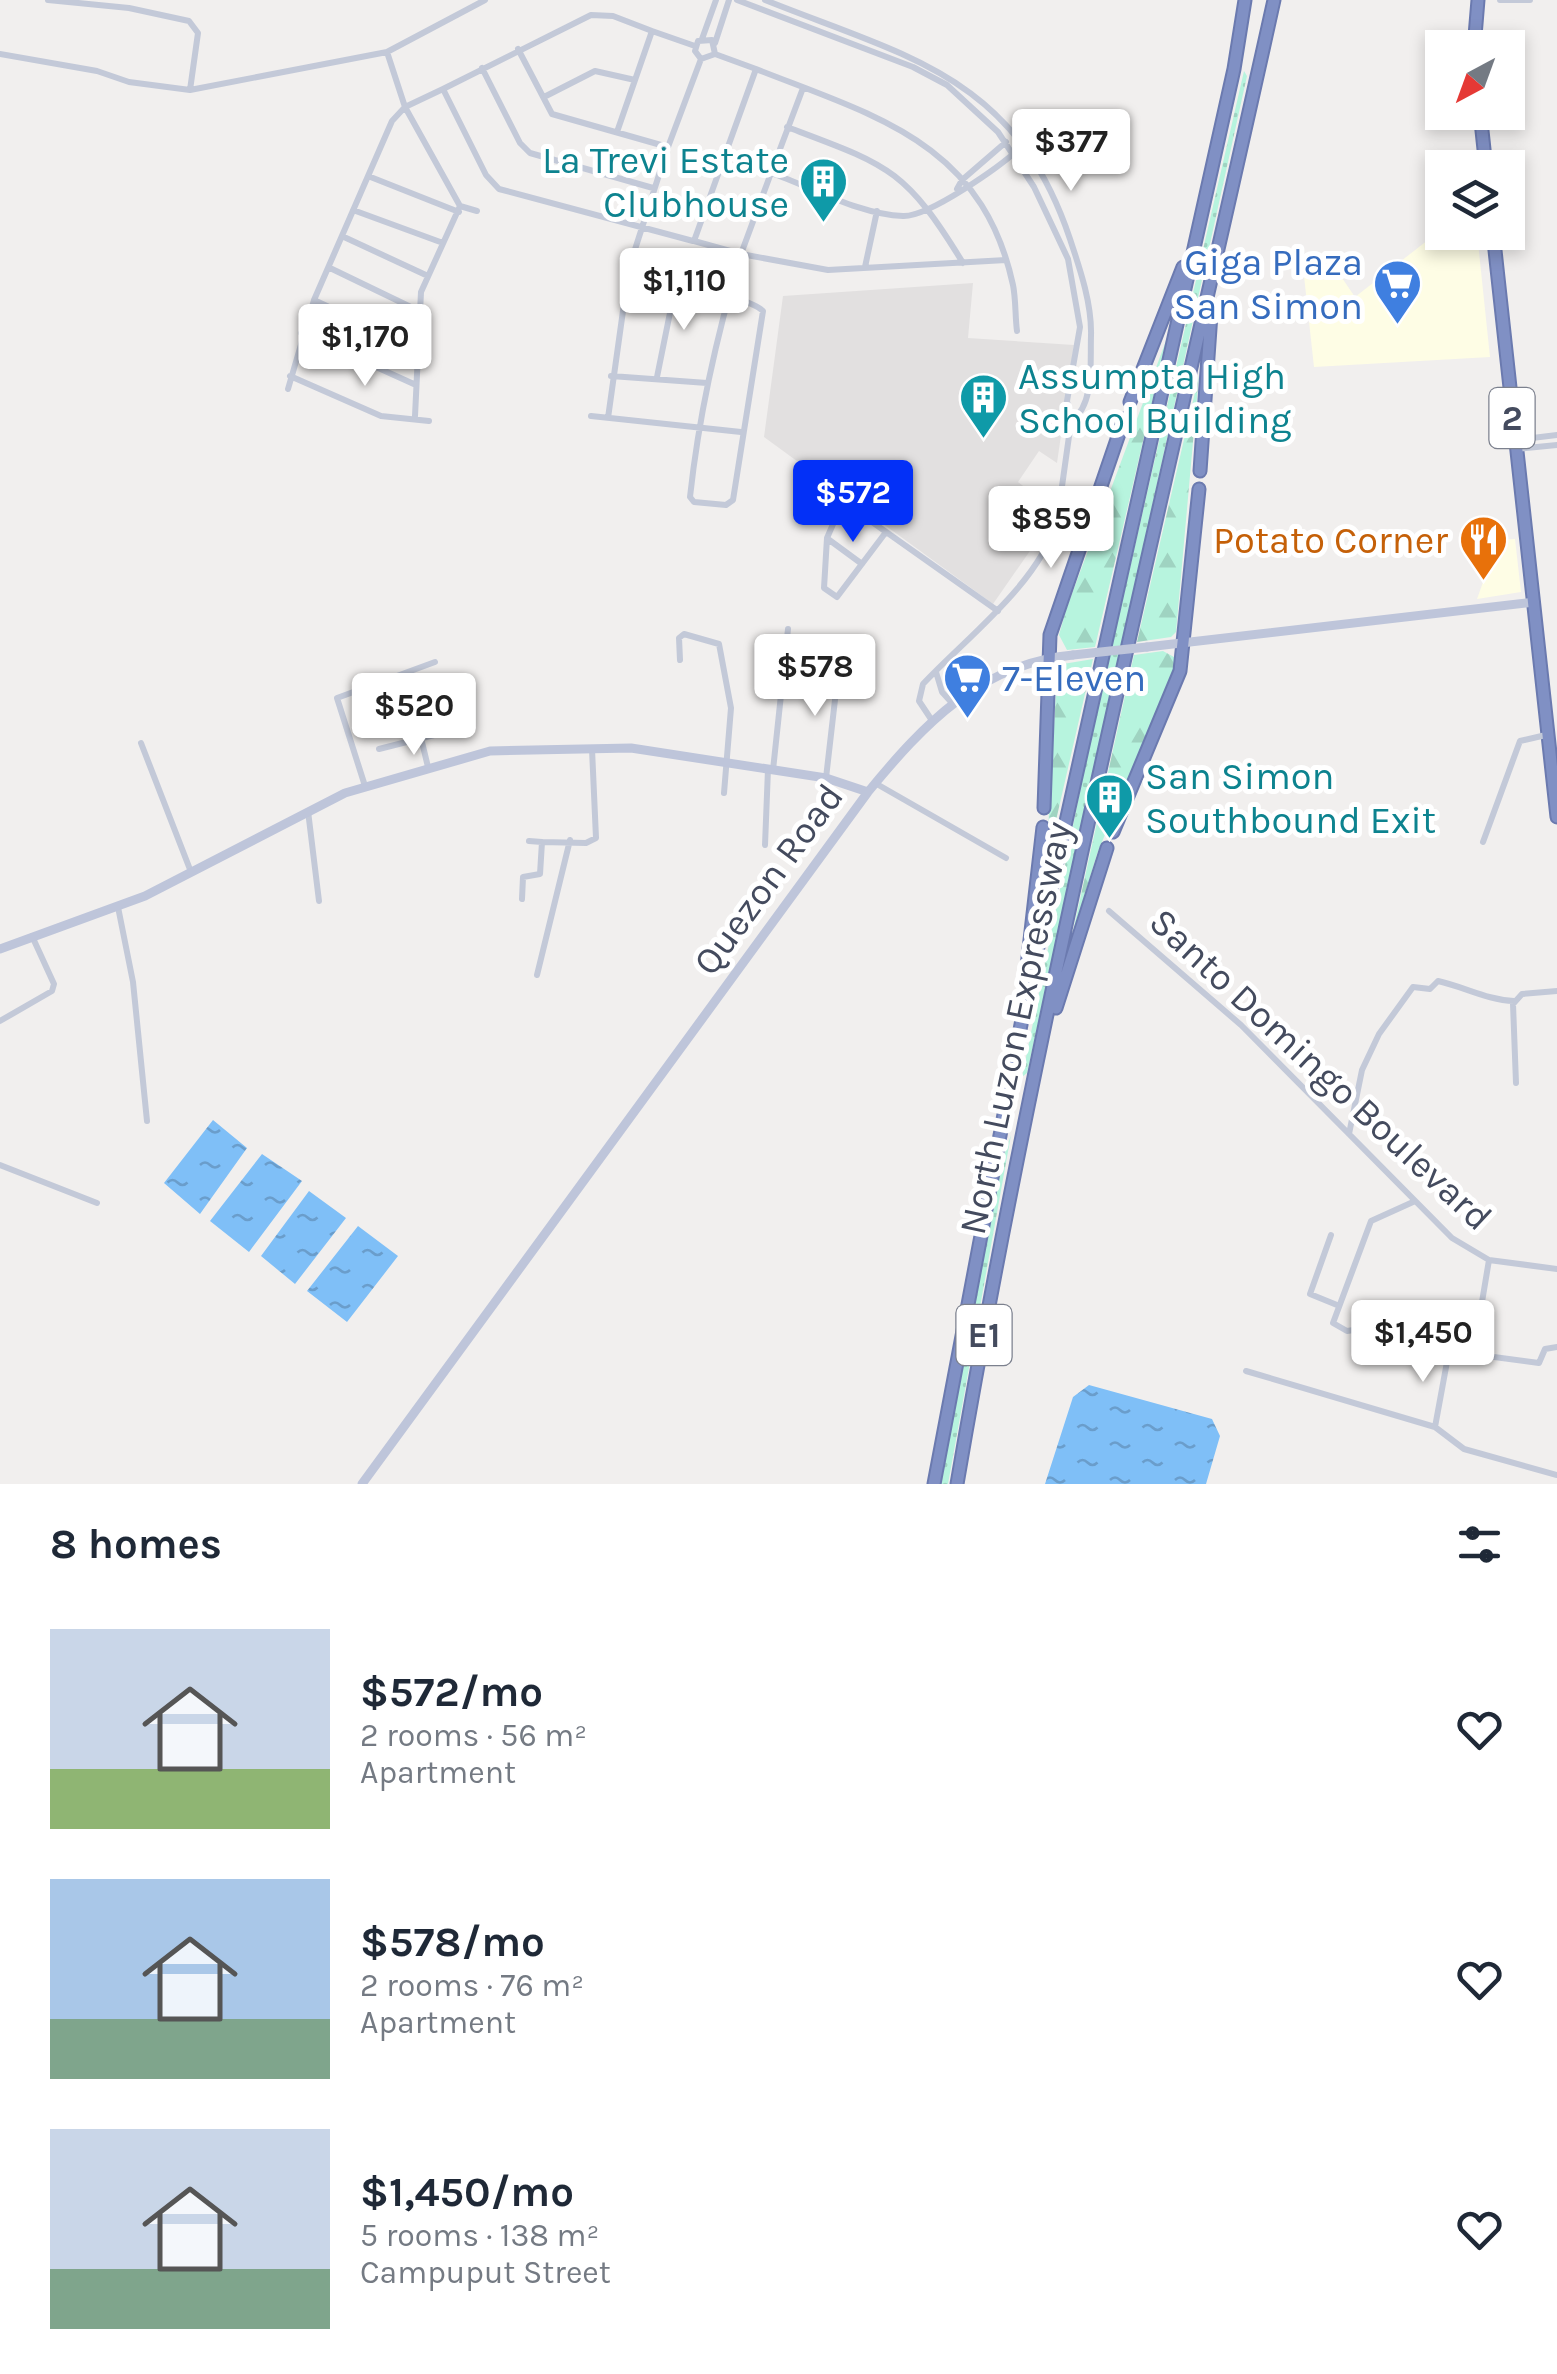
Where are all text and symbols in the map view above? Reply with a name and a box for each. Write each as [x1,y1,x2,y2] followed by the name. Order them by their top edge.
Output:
[1425,30,1525,130] north arrow
[1425,30,1525,250] map controls
[1012,109,1130,194] pin: $377
[1034,123,1108,160] text: $377
[542,138,789,227] place label: La Trevi Estate Clubhouse
[1425,150,1525,250] button: layers
[798,156,850,224] building icon: La Trevi Estate Clubhouse
[1174,240,1363,329] place label: Giga Plaza San Simon
[603,248,765,333] pin: $1,110
[1372,258,1424,326] supermarket icon: Giga Plaza San Simon
[642,262,726,299] text: $1,110
[284,304,446,389] pin: $1,170
[320,318,410,355] text: $1,170
[1018,354,1292,443] place label: Assumpta High School Building
[957,372,1009,440] building icon: Assumpta High School Building
[1490,388,1534,448] road number: 2
[794,460,912,545] pin: $572
[815,474,891,511] text: $572
[992,486,1110,571] pin: $859
[1011,500,1091,537] text: $859
[1457,514,1509,582] restaurant icon: Potato Corner
[1213,518,1448,563] place label: Potato Corner
[756,634,874,719] pin: $578
[776,648,854,685] text: $578
[941,652,993,720] supermarket icon: 7-Eleven
[1002,656,1146,701] place label: 7-Eleven
[355,673,473,758] pin: $520
[374,687,454,724] text: $520
[1145,754,1436,843] place label: San Simon Southbound Exit
[1084,772,1136,840] building icon: San Simon Southbound Exit
[684,775,853,984] street label: Quezon Road
[950,817,1081,1238] street label: North Luzon Expressway
[1140,899,1501,1240] street label: Santo Domingo Boulevard
[1342,1300,1504,1385] pin: $1,450
[956,1305,1012,1365] road number: E1
[1373,1314,1473,1351] text: $1,450
[1452,1517,1507,1572] icon: filters
[50,1519,222,1569] text: 8 homes
[360,1667,543,1717] text: $572/mo
[130,1669,250,1789] icon: home
[1452,1702,1507,1757] icon: heart
[360,1717,587,1754] text: 2 rooms · 56 m²
[360,1754,516,1791] text: Apartment
[360,1917,545,1967] text: $578/mo
[130,1919,250,2039] icon: home
[1452,1952,1507,2007] icon: heart
[360,1967,584,2004] text: 2 rooms · 76 m²
[360,2004,516,2041] text: Apartment
[360,2167,574,2217] text: $1,450/mo
[130,2169,250,2289] icon: home
[1452,2202,1507,2257] icon: heart
[360,2217,599,2254] text: 5 rooms · 138 m²
[360,2254,611,2291] text: Campuput Street

